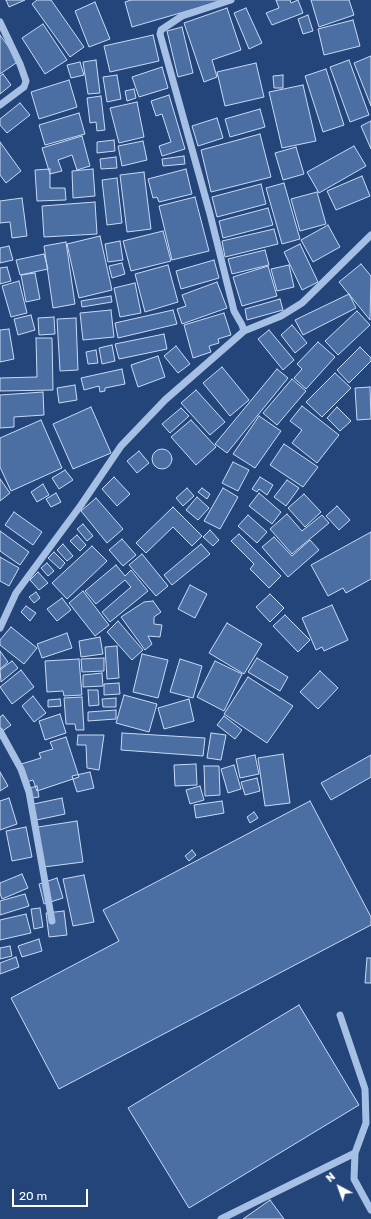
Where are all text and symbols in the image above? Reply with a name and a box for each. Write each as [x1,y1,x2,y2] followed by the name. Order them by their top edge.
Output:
[319,1167,359,1207] north arrow
[324,1170,338,1185] text: N
[14,1181,90,1207] scale bar
[19,1189,47,1203] text: 20 m

